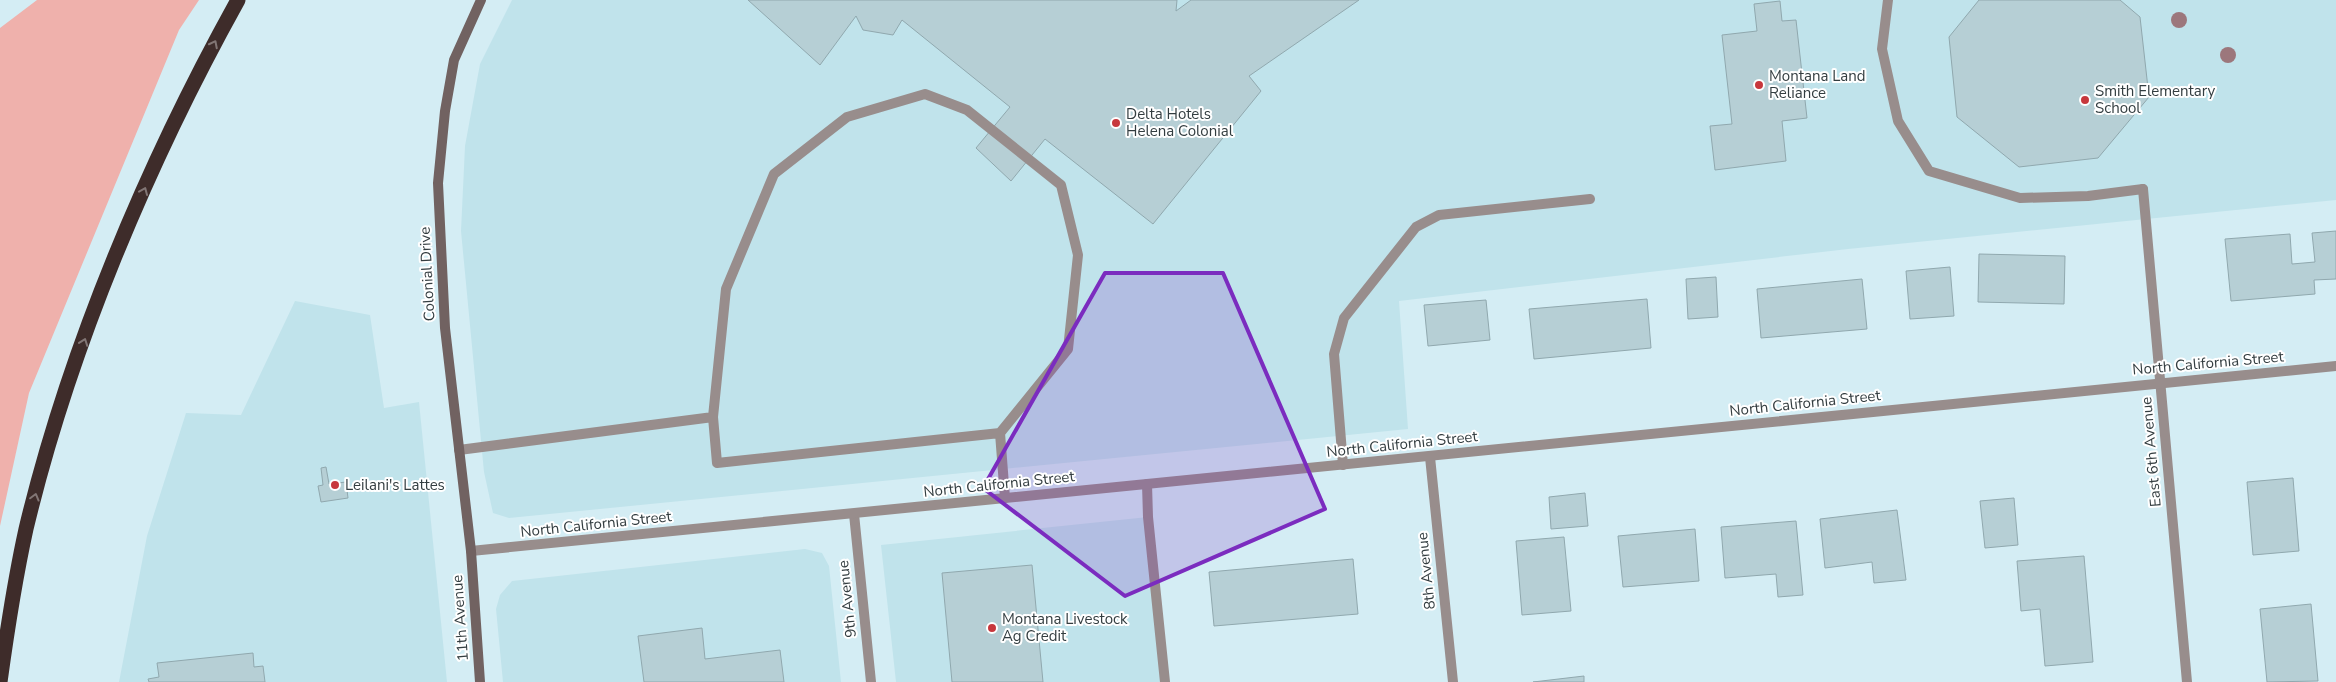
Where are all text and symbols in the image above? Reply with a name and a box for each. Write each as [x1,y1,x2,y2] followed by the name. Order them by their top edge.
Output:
[208,40,218,49] one-way arrow
[1769,66,1866,103] place label: Montana Land Reliance
[1753,79,1765,91] marker: Montana Land Reliance
[2095,81,2216,118] place label: Smith Elementary School
[2079,94,2091,106] marker: Smith Elementary School
[1126,104,1234,141] place label: Delta Hotels Helena Colonial
[1110,117,1122,129] marker: Delta Hotels Helena Colonial
[138,187,148,195] one-way arrow
[415,226,439,322] street label: Colonial Drive
[78,338,88,347] one-way arrow
[2132,346,2285,380] street label: North California Street
[1728,385,1882,421] street label: North California Street
[2136,396,2166,508] street label: East 6th Avenue
[1325,426,1479,462] street label: North California Street
[922,466,1076,502] street label: North California Street
[345,475,445,495] place label: Leilani's Lattes
[329,479,341,491] marker: Leilani's Lattes
[30,493,40,501] one-way arrow
[519,506,673,542] street label: North California Street
[1412,531,1440,611] street label: 8th Avenue
[833,559,861,639] street label: 9th Avenue
[447,574,473,662] street label: 11th Avenue
[1002,609,1128,646] place label: Montana Livestock Ag Credit
[986,622,998,634] marker: Montana Livestock Ag Credit

